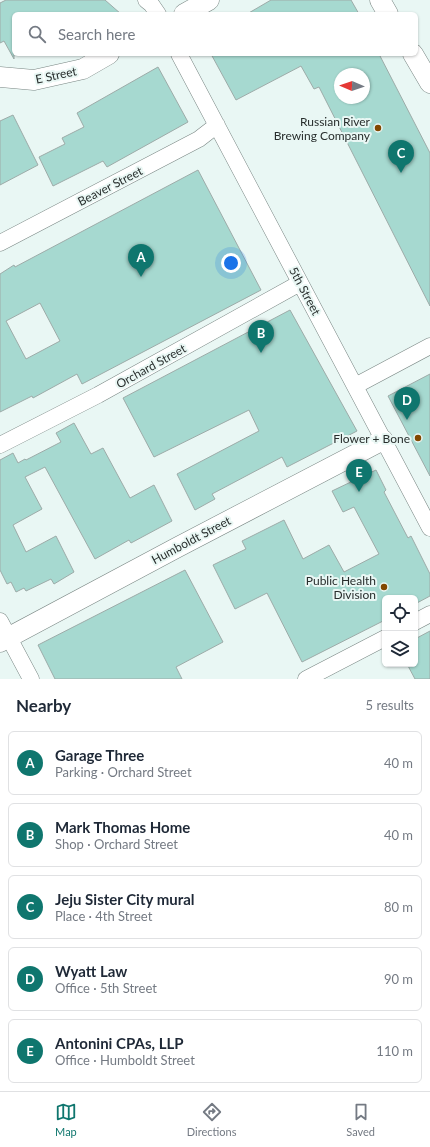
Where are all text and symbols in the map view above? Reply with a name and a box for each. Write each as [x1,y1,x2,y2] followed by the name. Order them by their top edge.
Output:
[12,12,418,56] search box
[26,23,48,45] icon: search
[58,25,135,43] text: Search here
[34,63,79,87] street label: E Street
[334,68,370,104] north arrow
[274,114,371,143] place label: Russian River Brewing Company
[373,123,383,133] marker: Russian River Brewing Company
[388,140,414,173] pin: C
[75,163,146,209] street label: Beaver Street
[128,244,154,277] pin: A
[221,253,241,273] your location
[286,264,324,318] street label: 5th Street
[248,320,274,353] pin: B
[113,340,189,391] street label: Orchard Street
[394,387,420,420] pin: D
[333,431,410,446] place label: Flower + Bone
[413,433,423,443] marker: Flower + Bone
[346,459,372,492] pin: E
[149,512,234,567] street label: Humboldt Street
[306,573,376,602] place label: Public Health Division
[379,582,389,592] marker: Public Health Division
[382,595,418,667] map controls
[382,595,418,631] button: locate
[382,631,418,667] button: layers
[16,695,71,716] text: Nearby
[366,697,414,713] text: 5 results
[55,746,144,764] text: Garage Three
[25,755,35,771] text: A
[384,755,413,771] text: 40 m
[55,764,192,780] text: Parking · Orchard Street
[55,818,190,836] text: Mark Thomas Home
[26,827,34,843] text: B
[384,827,413,843] text: 40 m
[55,836,178,852] text: Shop · Orchard Street
[55,890,195,908] text: Jeju Sister City mural
[26,899,34,915] text: C
[384,899,413,915] text: 80 m
[55,908,152,924] text: Place · 4th Street
[55,962,127,980] text: Wyatt Law
[25,971,35,987] text: D
[384,971,413,987] text: 90 m
[55,980,157,996] text: Office · 5th Street
[55,1034,184,1052] text: Antonini CPAs, LLP
[26,1043,34,1059] text: E
[376,1043,413,1059] text: 110 m
[55,1052,195,1068] text: Office · Humboldt Street
[55,1101,77,1138] tab: Map
[187,1101,236,1138] tab: Directions
[346,1101,375,1138] tab: Saved

